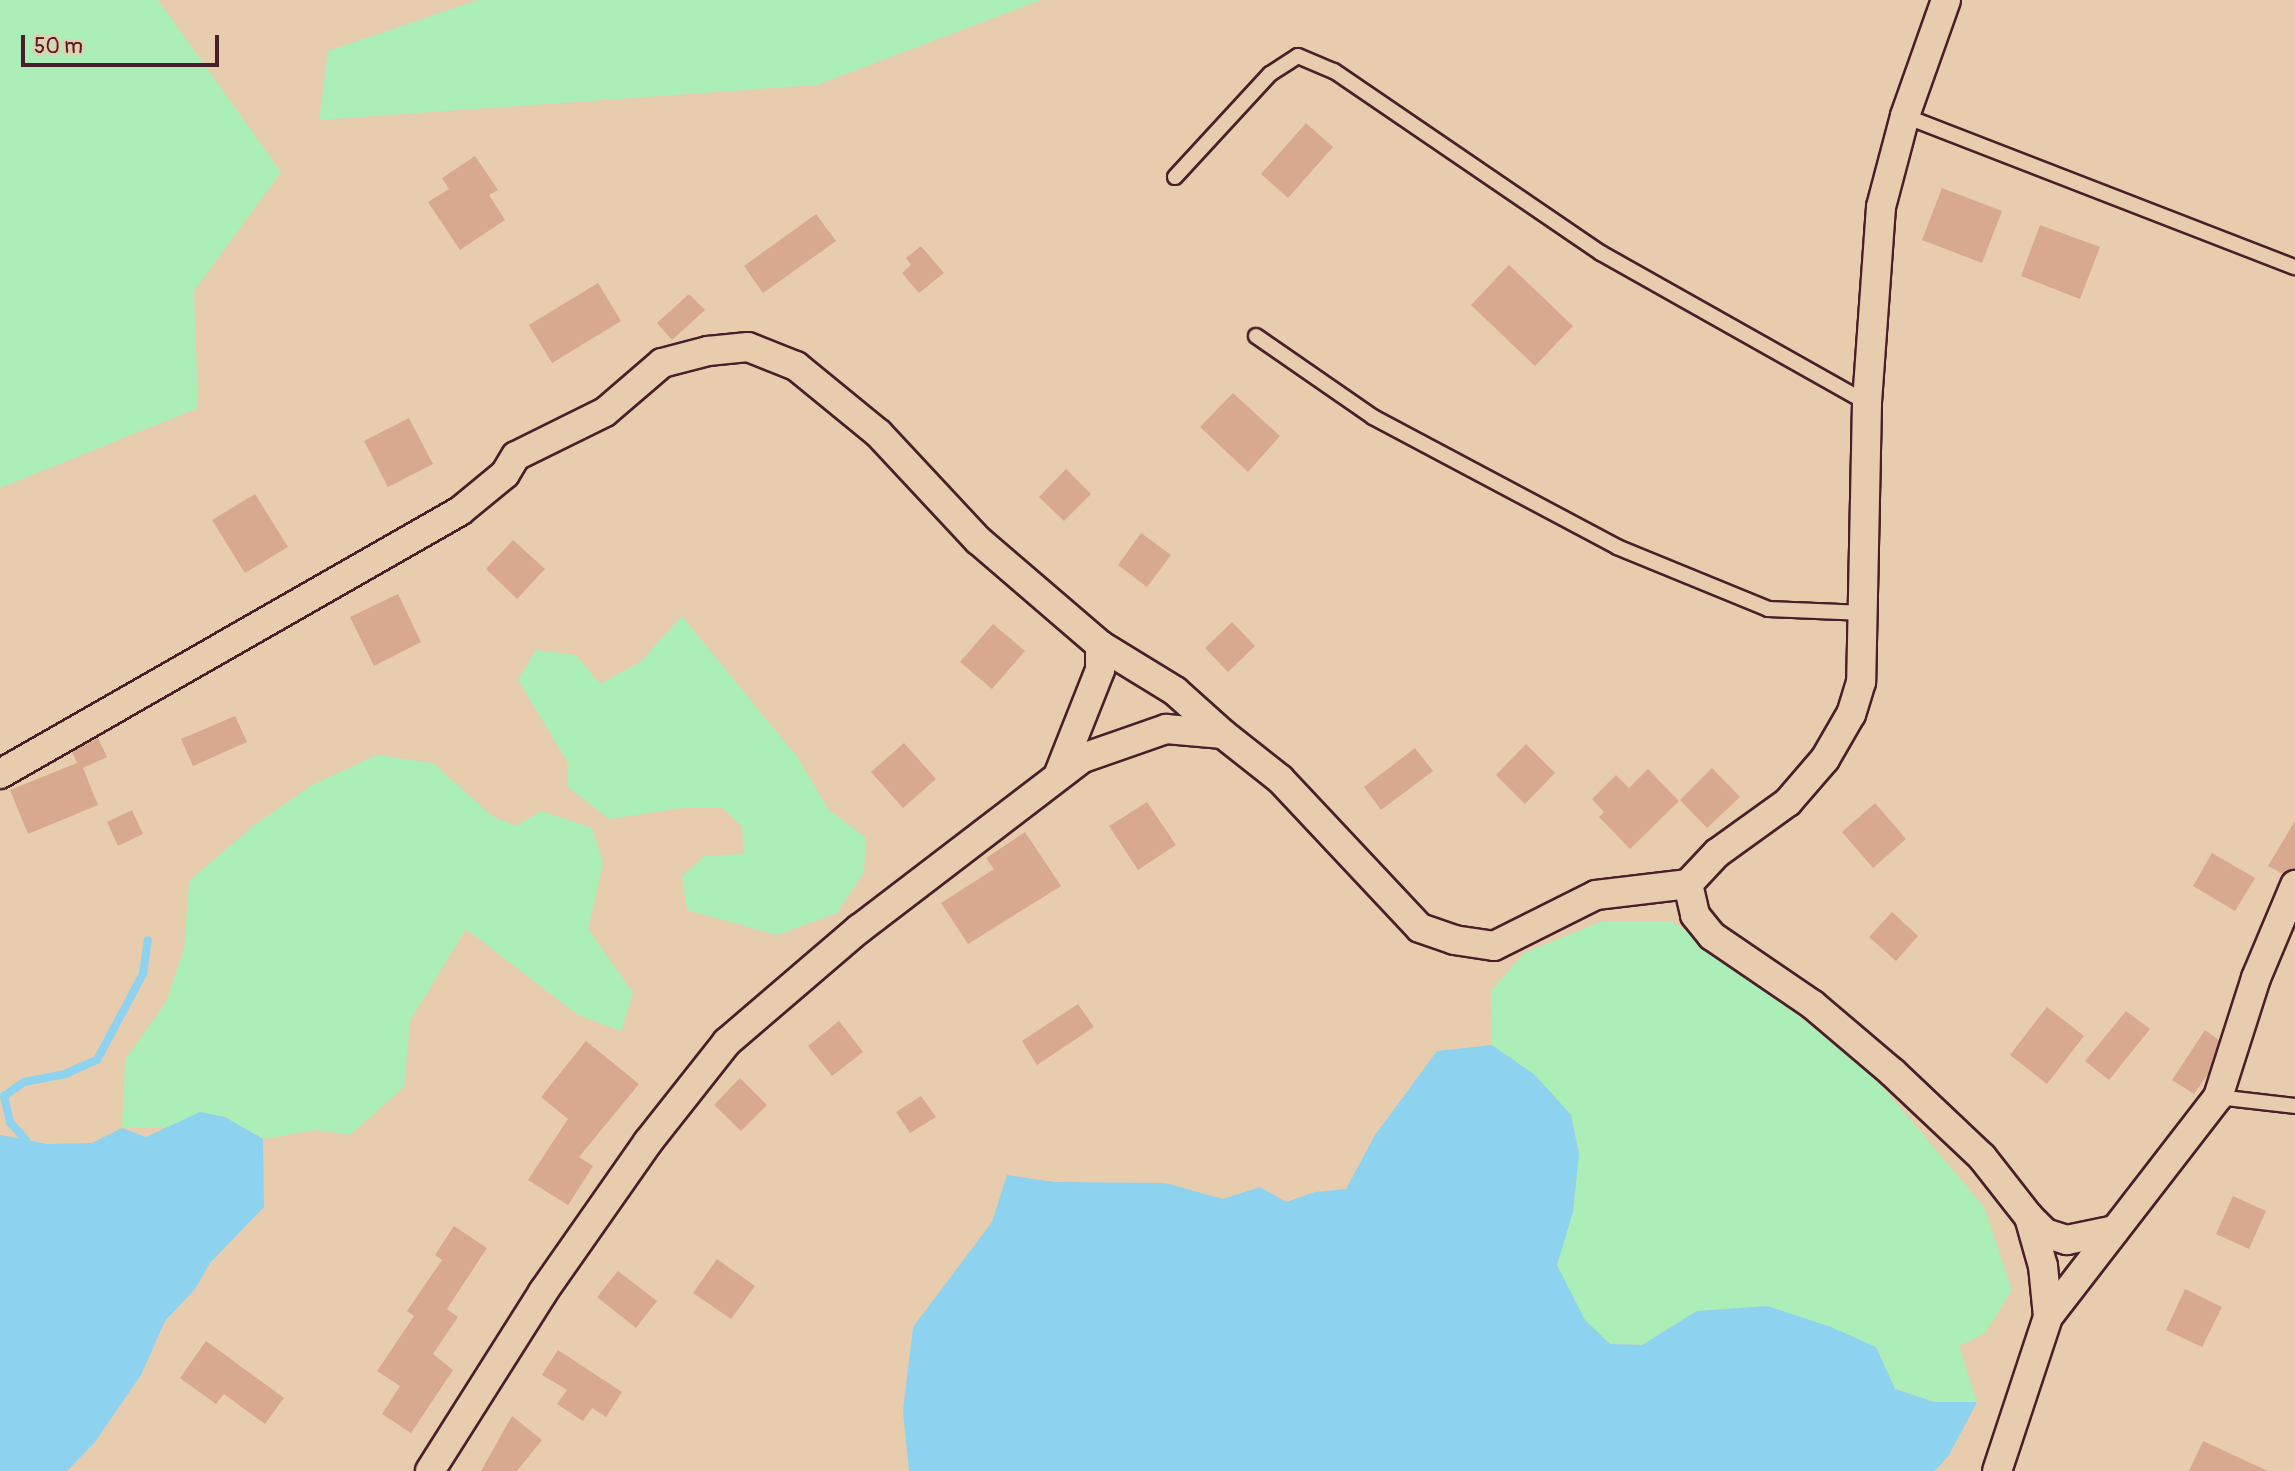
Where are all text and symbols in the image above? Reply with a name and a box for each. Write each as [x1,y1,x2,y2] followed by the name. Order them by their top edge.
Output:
[24,21,222,65] scale bar
[34,33,83,60] text: 50 m

